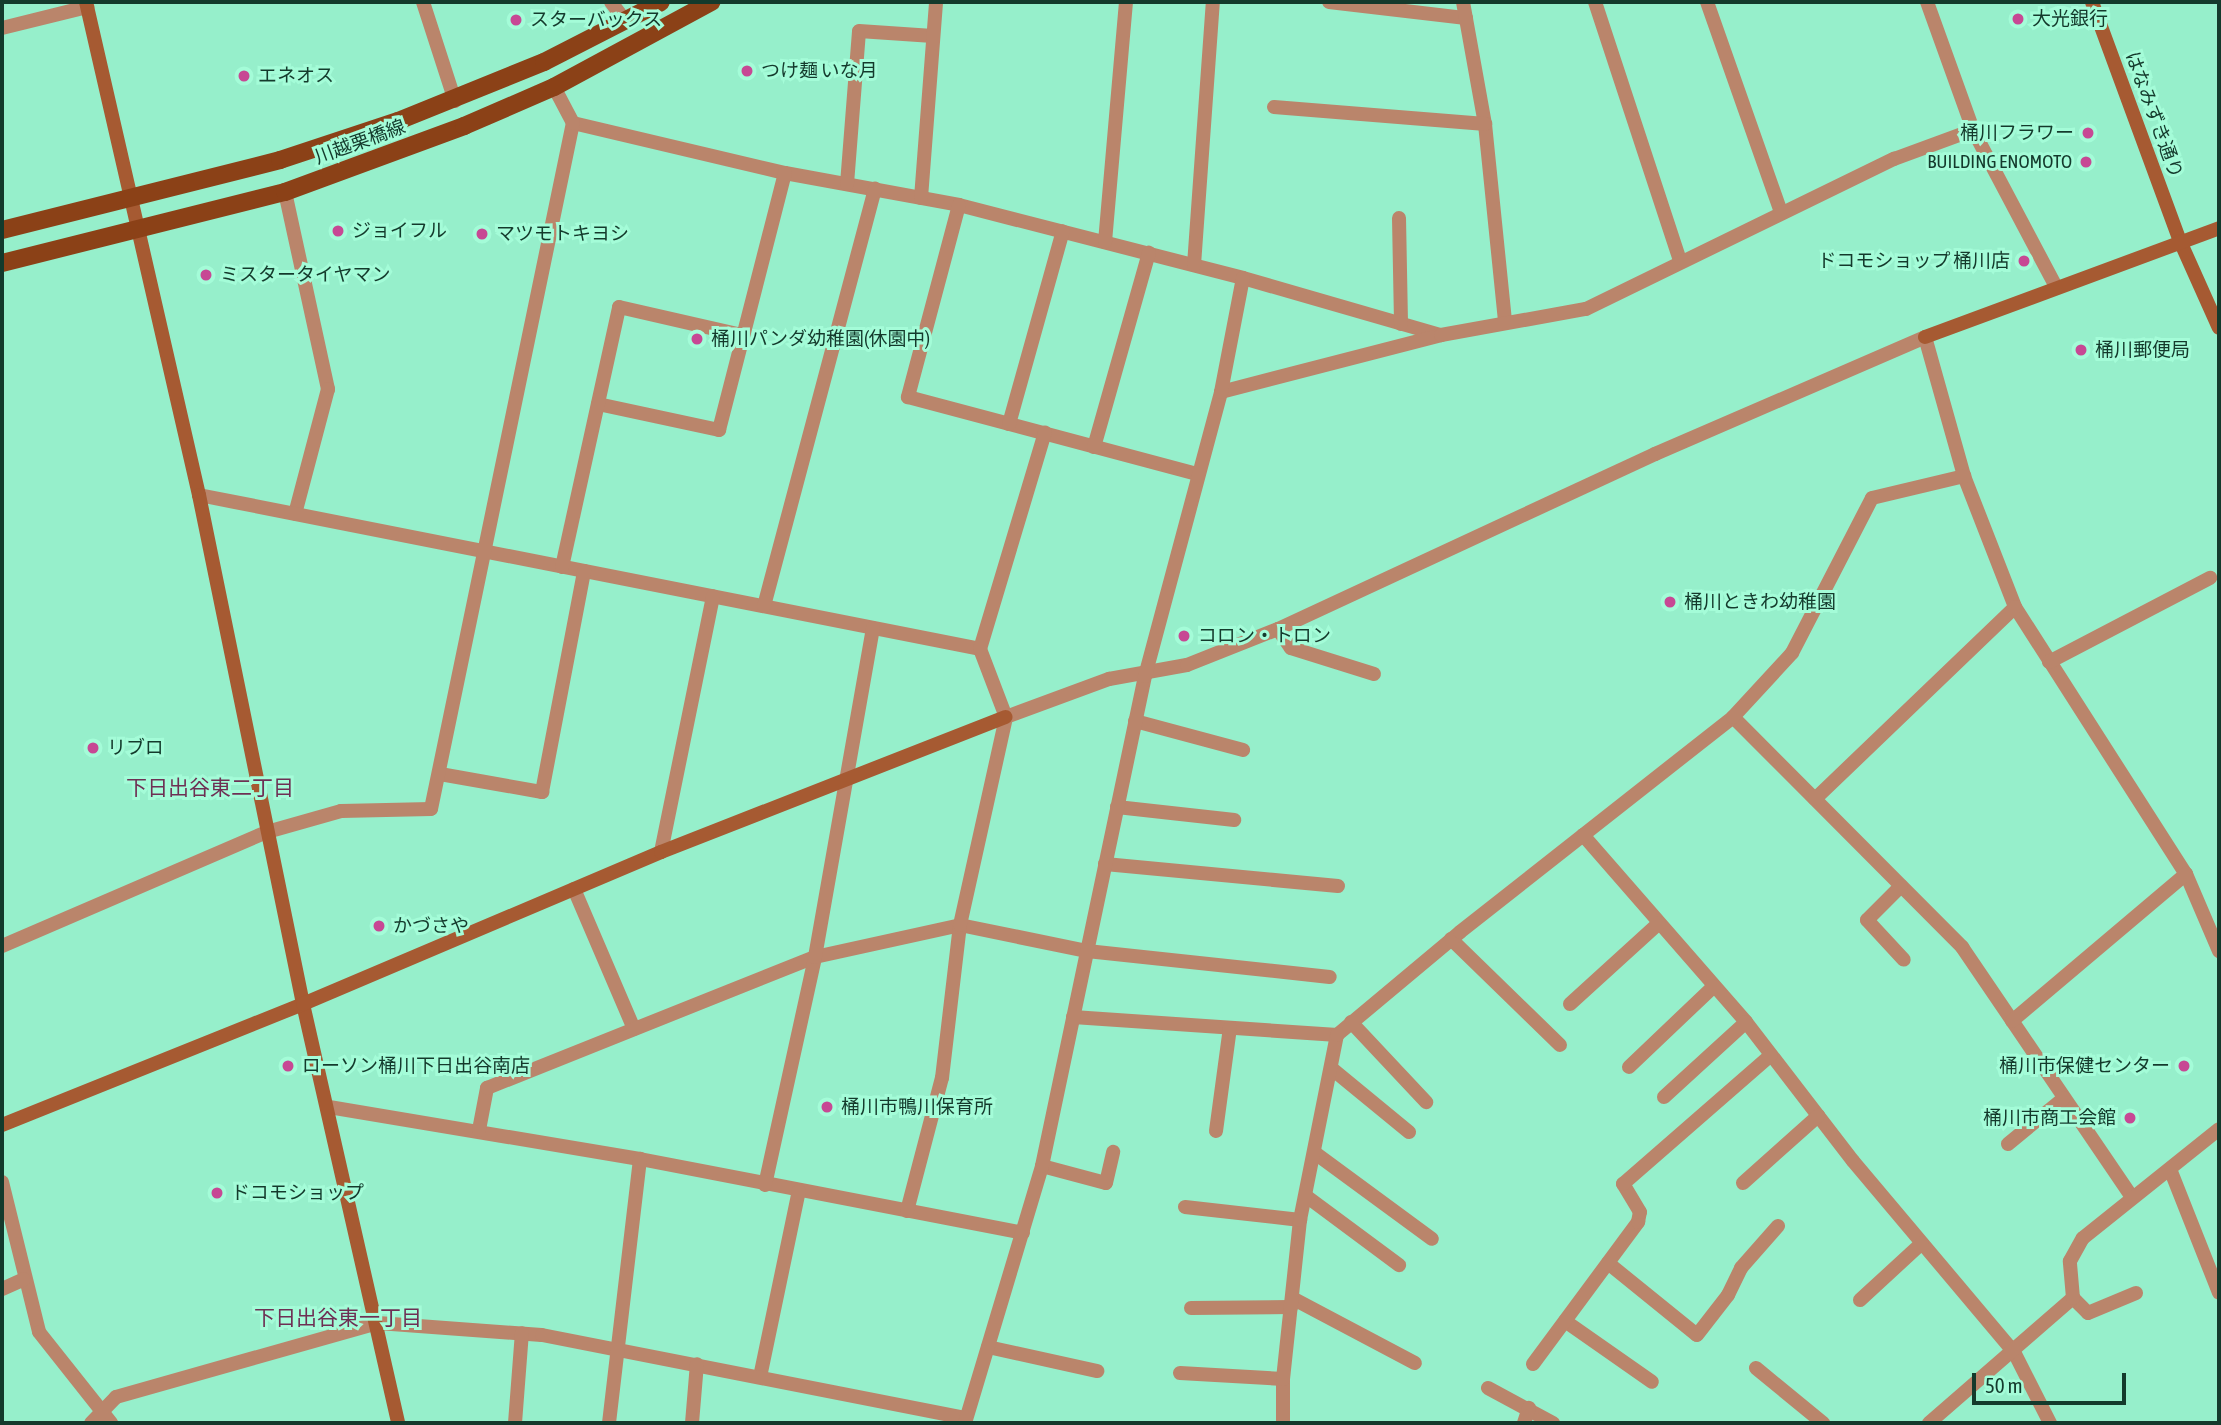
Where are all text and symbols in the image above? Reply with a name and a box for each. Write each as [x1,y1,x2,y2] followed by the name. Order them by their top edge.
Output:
[2032,8,2108,30] place label: 大光銀行
[530,9,663,31] place label: スターバックス
[2010,11,2026,27] marker: 大光銀行
[508,12,524,28] marker: スターバックス
[2121,49,2187,181] street label: はなみずき通り
[761,60,878,82] place label: つけ麺 いな月
[739,63,755,79] marker: つけ麺 いな月
[258,65,334,87] place label: エネオス
[236,68,252,84] marker: エネオス
[311,115,409,169] street label: 川越栗橋線
[1960,122,2074,144] place label: 桶川フラワー
[2080,125,2096,141] marker: 桶川フラワー
[1927,151,2072,173] place label: BUILDING ENOMOTO
[2078,154,2094,170] marker: BUILDING ENOMOTO
[352,220,447,242] place label: ジョイフル
[330,223,346,239] marker: ジョイフル
[496,223,629,245] place label: マツモトキヨシ
[474,226,490,242] marker: マツモトキヨシ
[1817,250,2010,272] place label: ドコモショップ 桶川店
[2016,253,2032,269] marker: ドコモショップ 桶川店
[220,264,391,286] place label: ミスタータイヤマン
[198,267,214,283] marker: ミスタータイヤマン
[711,328,929,350] place label: 桶川パンダ幼稚園(休園中)
[689,331,705,347] marker: 桶川パンダ幼稚園(休園中)
[2095,339,2190,361] place label: 桶川郵便局
[2073,342,2089,358] marker: 桶川郵便局
[1684,591,1836,613] place label: 桶川ときわ幼稚園
[1662,594,1678,610] marker: 桶川ときわ幼稚園
[1198,625,1331,647] place label: コロン・トロン
[1176,628,1192,644] marker: コロン・トロン
[107,737,164,759] place label: リブロ
[85,740,101,756] marker: リブロ
[126,774,294,800] district label: 下日出谷東二丁目
[393,915,469,937] place label: かづさや
[371,918,387,934] marker: かづさや
[302,1055,530,1077] place label: ローソン桶川下日出谷南店
[1999,1055,2170,1077] place label: 桶川市保健センター
[280,1058,296,1074] marker: ローソン桶川下日出谷南店
[2176,1058,2192,1074] marker: 桶川市保健センター
[841,1096,993,1118] place label: 桶川市鴨川保育所
[819,1099,835,1115] marker: 桶川市鴨川保育所
[1983,1107,2116,1129] place label: 桶川市商工会館
[2122,1110,2138,1126] marker: 桶川市商工会館
[231,1182,364,1204] place label: ドコモショップ
[209,1185,225,1201] marker: ドコモショップ
[254,1304,422,1330] district label: 下日出谷東一丁目
[1976,1358,2130,1402] scale bar
[1985,1373,2023,1397] text: 50 m

